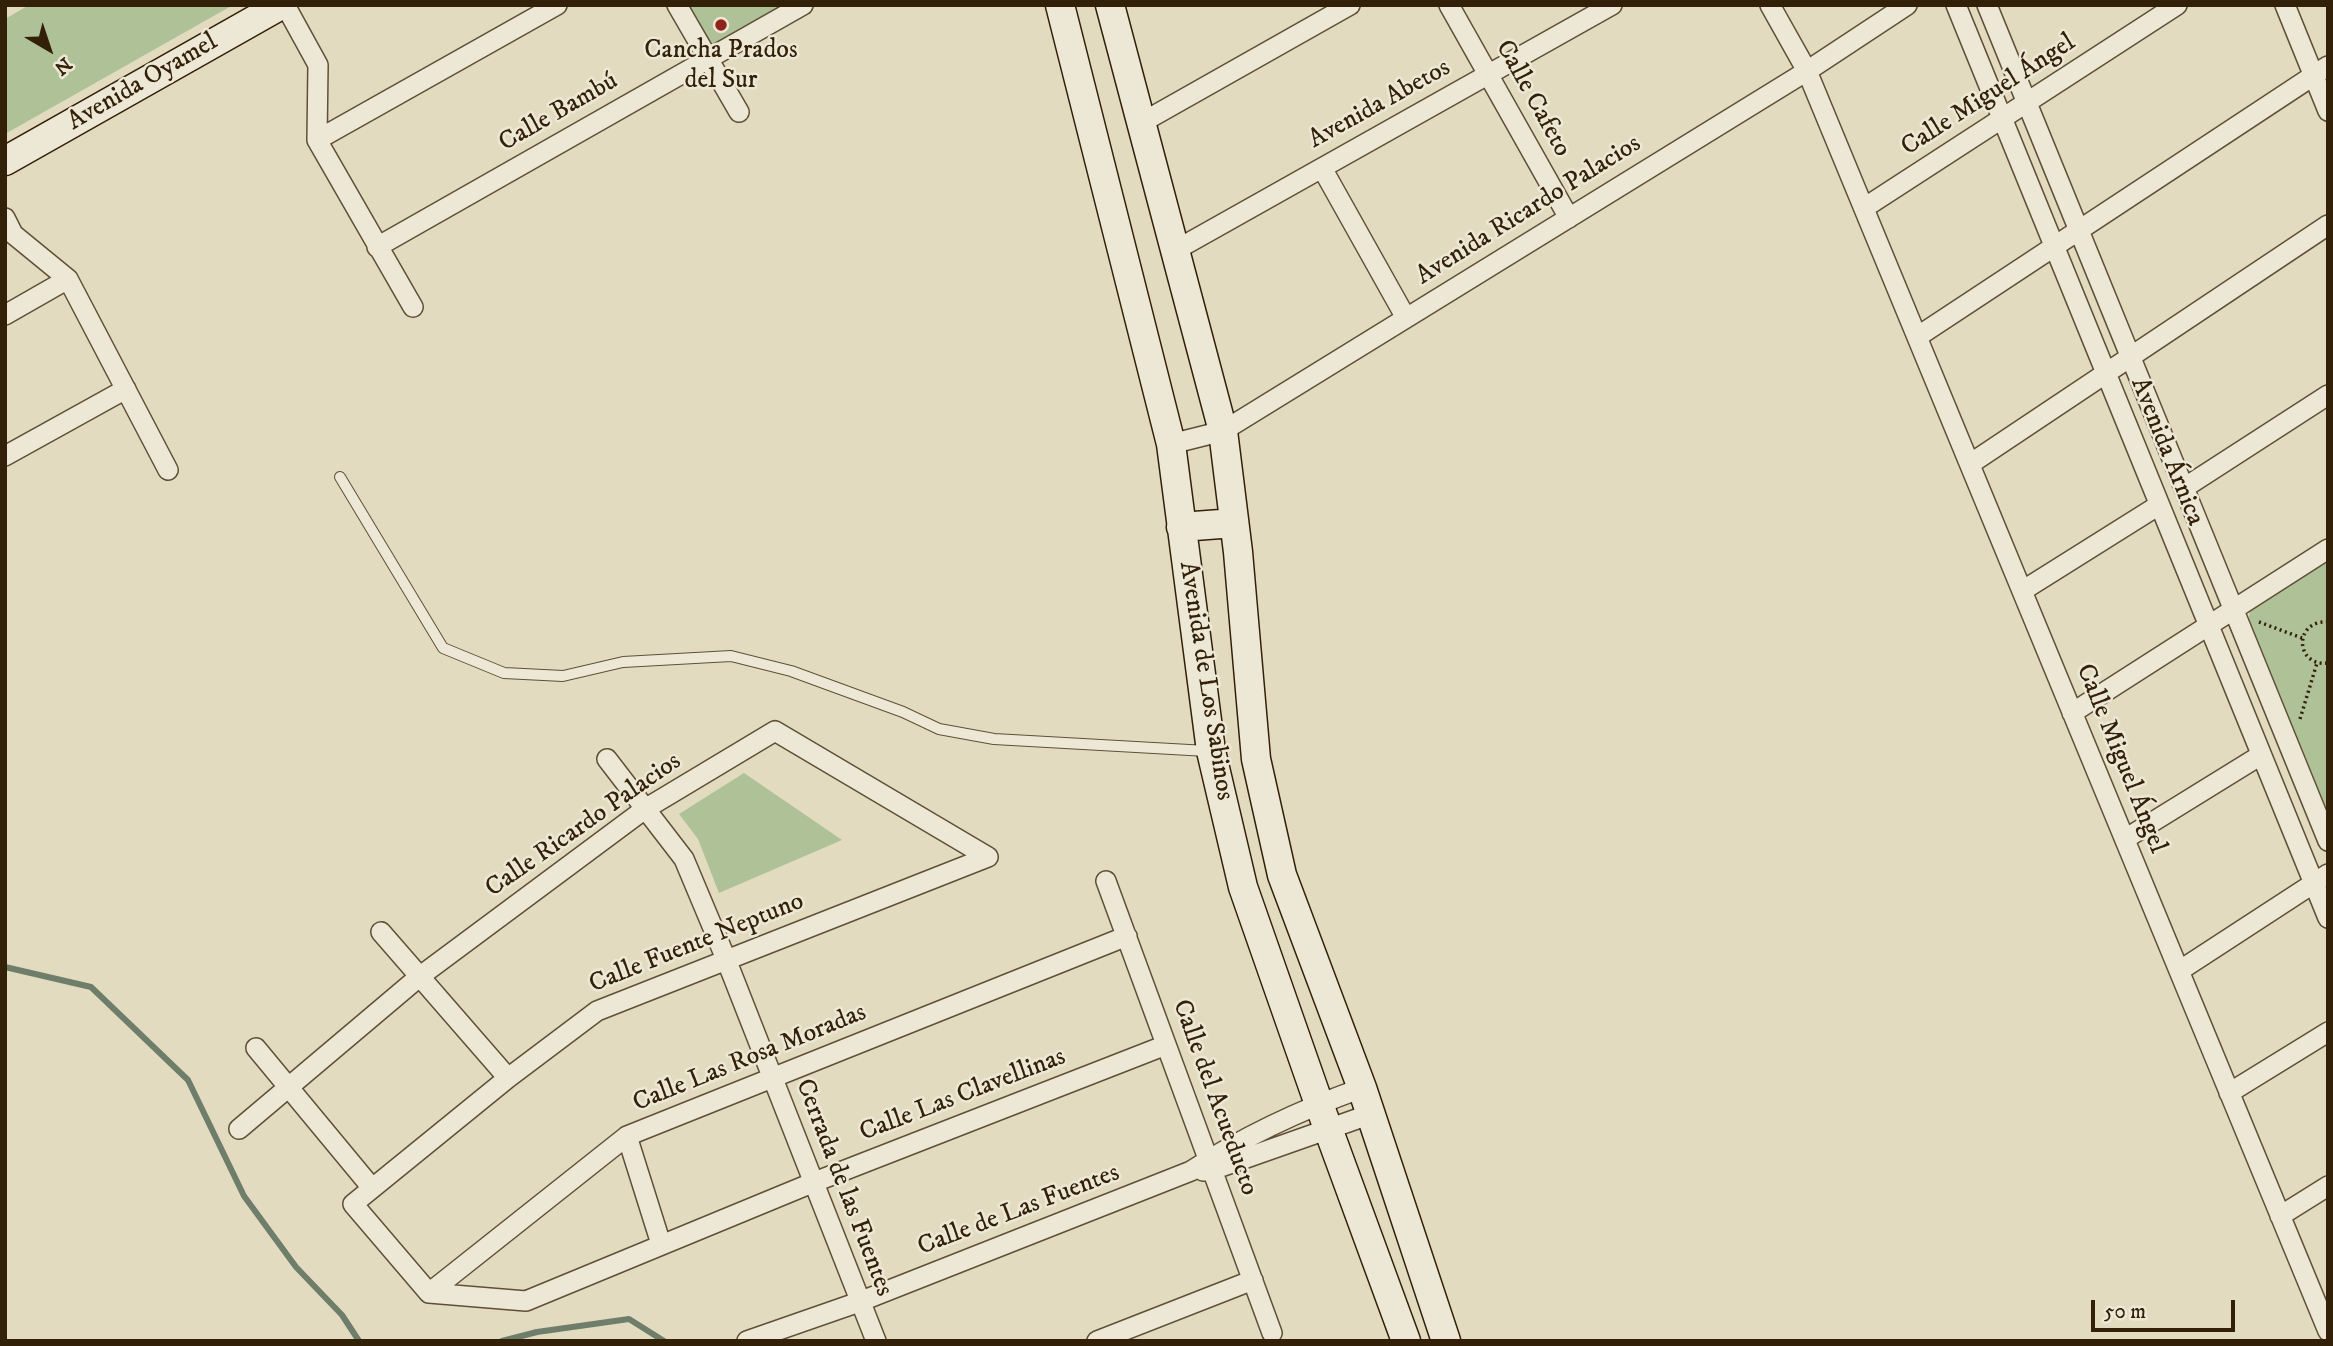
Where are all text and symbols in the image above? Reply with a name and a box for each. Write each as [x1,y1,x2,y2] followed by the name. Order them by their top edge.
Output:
[14,14,84,84] north arrow
[713,17,729,33] marker: Cancha Prados del Sur
[62,28,224,138] street label: Avenida Oyamel
[1896,28,2082,164] street label: Calle Miguel Ángel
[1487,35,1577,163] street label: Calle Cafeto
[644,36,798,98] place label: Cancha Prados del Sur
[49,52,76,80] text: N
[1304,53,1456,157] street label: Avenida Abetos
[494,67,624,159] street label: Calle Bambú
[1411,129,1647,293] street label: Avenida Ricardo Palacios
[2122,373,2210,531] street label: Avenida Árnica
[1171,559,1239,803] street label: Avenida de Los Sabinos
[2068,660,2172,858] street label: Calle Miguel Ángel
[480,747,688,905] street label: Calle Ricardo Palacios
[585,887,809,1001] street label: Calle Fuente Neptuno
[1164,996,1264,1200] street label: Calle del Acueducto
[629,998,871,1120] street label: Calle Las Rosa Moradas
[856,1042,1070,1150] street label: Calle Las Clavellinas
[787,1075,899,1301] street label: Cerrada de las Fuentes
[914,1158,1124,1264] street label: Calle de Las Fuentes
[2095,1286,2238,1330] scale bar
[2104,1299,2146,1325] text: 50 m

